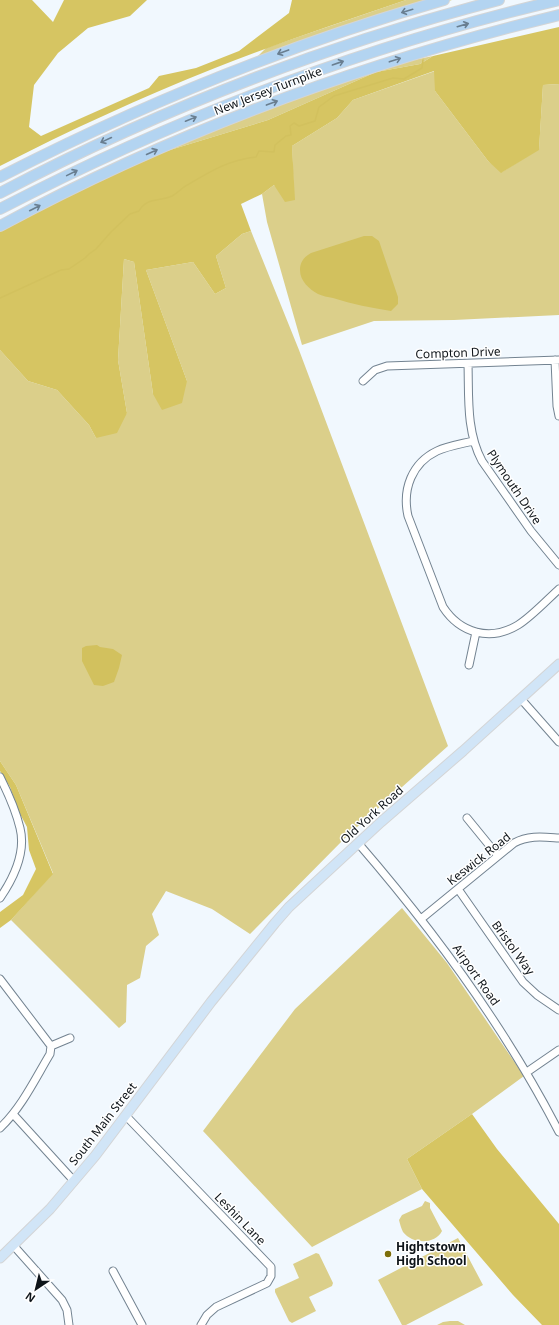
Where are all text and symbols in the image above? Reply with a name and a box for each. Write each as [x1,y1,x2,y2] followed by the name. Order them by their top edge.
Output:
[400,8,413,15] one-way arrow
[456,21,469,28] one-way arrow
[278,49,290,57] one-way arrow
[388,56,401,63] one-way arrow
[332,59,345,66] one-way arrow
[211,62,324,119] street label: New Jersey Turnpike
[266,98,278,106] one-way arrow
[184,115,196,123] one-way arrow
[101,137,113,144] one-way arrow
[146,148,158,155] one-way arrow
[66,169,78,176] one-way arrow
[28,204,40,211] one-way arrow
[415,343,501,362] street label: Compton Drive
[483,446,546,528] street label: Plymouth Drive
[336,782,407,848] street label: Old York Road
[443,828,514,889] street label: Keswick Road
[488,917,539,979] street label: Bristol Way
[449,941,504,1009] street label: Airport Road
[65,1078,141,1169] street label: South Main Street
[211,1189,270,1249] street label: Leshin Lane
[396,1238,466,1269] place label: Hightstown High School
[383,1249,393,1259] marker: Hightstown High School
[16,1269,56,1309] north arrow
[22,1289,38,1306] text: N

